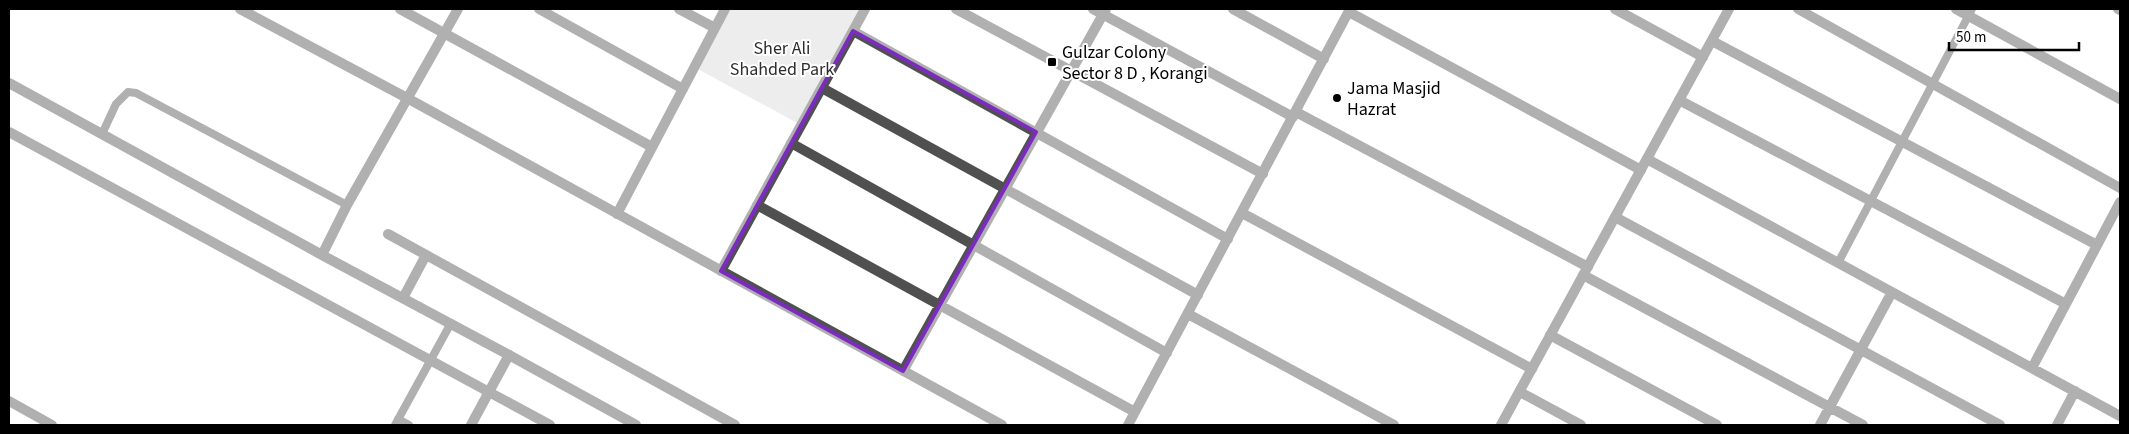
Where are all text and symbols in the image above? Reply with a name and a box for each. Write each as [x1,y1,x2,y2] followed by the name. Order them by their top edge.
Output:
[1949,20,2079,52] scale bar
[1956,27,1986,48] text: 50 m
[730,36,834,82] park label: Sher Ali Shahded Park
[1062,40,1208,86] place label: Gulzar Colony Sector 8 D , Korangi
[1046,56,1058,68] marker: Gulzar Colony Sector 8 D , Korangi
[1347,76,1441,122] place label: Jama Masjid Hazrat
[1331,92,1343,104] marker: Jama Masjid Hazrat

